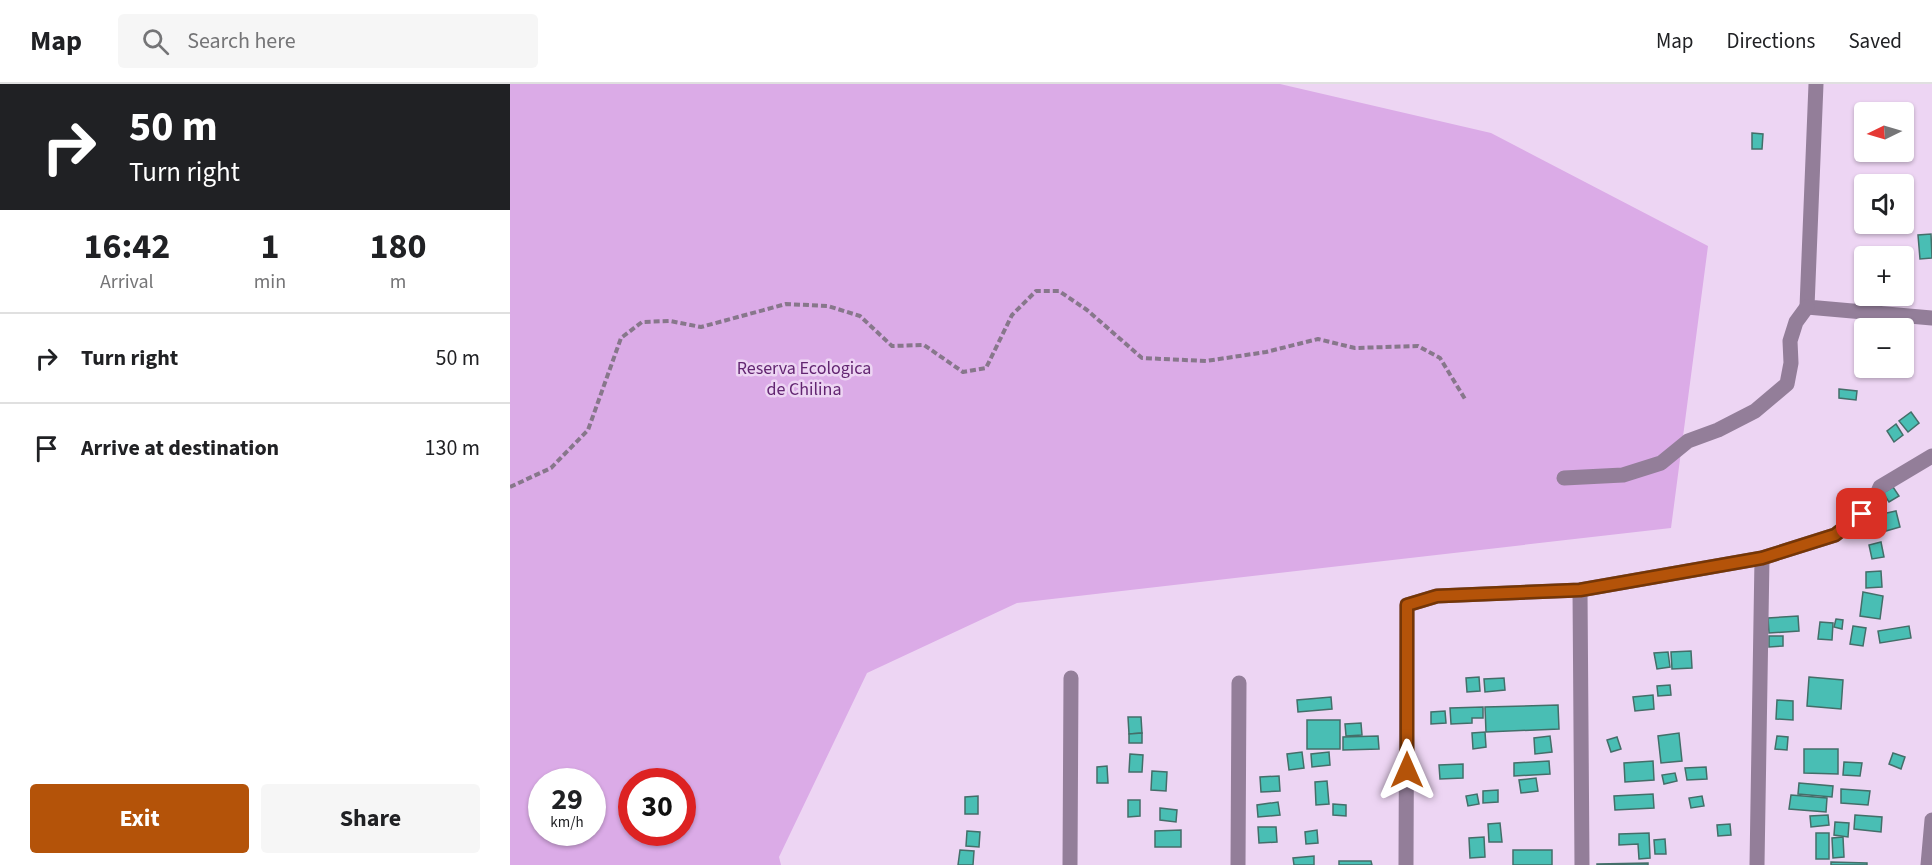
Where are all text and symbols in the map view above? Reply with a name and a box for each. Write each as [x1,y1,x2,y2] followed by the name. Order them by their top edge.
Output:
[118,14,538,68] search box
[30,21,82,61] text: Map
[139,25,172,58] icon: search
[187,25,296,57] text: Search here
[1656,26,1694,56] text: Map
[1727,26,1815,56] text: Directions
[1848,26,1902,56] text: Saved
[129,97,218,157] text: 50 m
[1854,102,1914,162] north arrow
[1854,102,1914,378] map controls
[30,108,108,186] icon: right
[129,153,240,192] text: Turn right
[1854,174,1914,234] button: sound
[83,221,170,272] text: 16:42
[260,221,279,272] text: 1
[370,221,427,272] text: 180
[1854,246,1914,306] button: +
[100,268,154,296] text: Arrival
[254,268,286,296] text: min
[390,268,406,296] text: m
[1854,318,1914,378] button: −
[30,342,63,375] icon: right
[81,342,178,374] text: Turn right
[435,342,480,374] text: 50 m
[737,356,871,402] park label: Reserva Ecologica de Chilina
[30,432,63,465] icon: arrive
[81,432,279,464] text: Arrive at destination
[425,432,480,464] text: 130 m
[1836,488,1887,539] pin
[1845,497,1878,530] icon: arrive
[1375,738,1439,802] position arrow
[618,768,696,846] speed limit sign: 30
[551,778,583,821] text: 29
[30,784,249,853] button: Exit
[261,784,480,853] button: Share
[550,812,584,833] text: km/h

